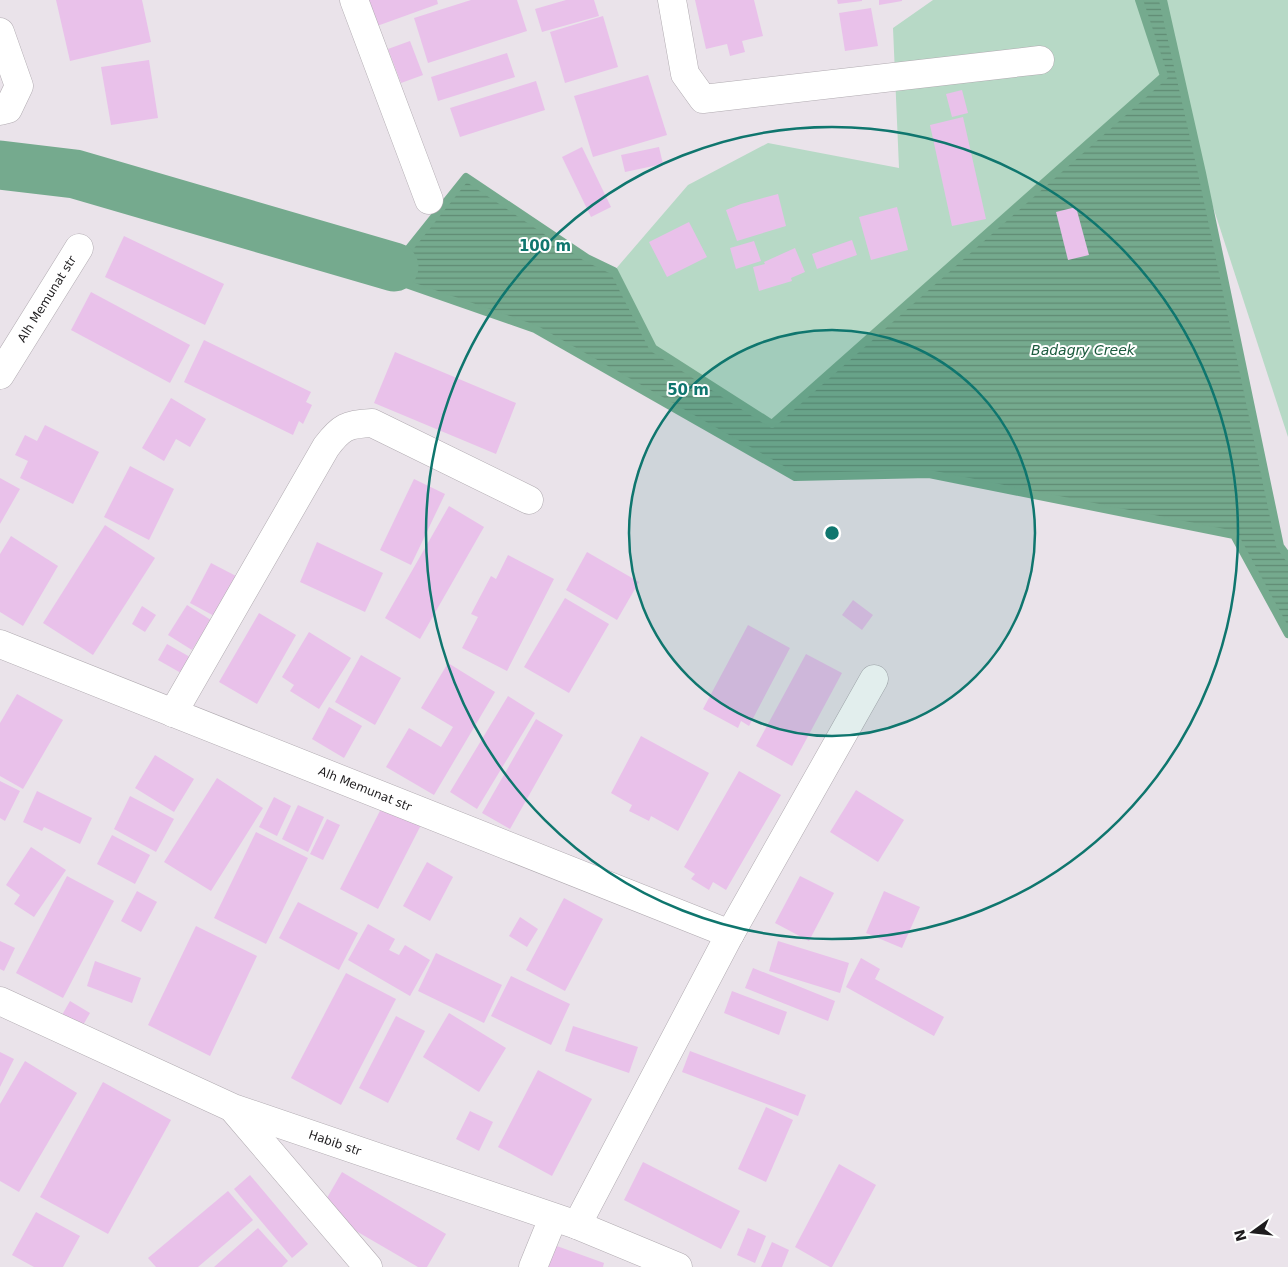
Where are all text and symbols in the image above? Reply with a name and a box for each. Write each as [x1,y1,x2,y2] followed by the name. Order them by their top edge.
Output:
[519,237,571,255] text: 100 m
[15,253,79,345] street label: Alh Memunat str
[1031,342,1136,358] water label: Badagry Creek
[667,381,709,399] text: 50 m
[823,524,841,542] centre of rings
[316,764,414,814] street label: Alh Memunat str
[307,1127,363,1159] street label: Habib str
[1228,1207,1278,1257] north arrow
[1231,1228,1250,1243] text: N

